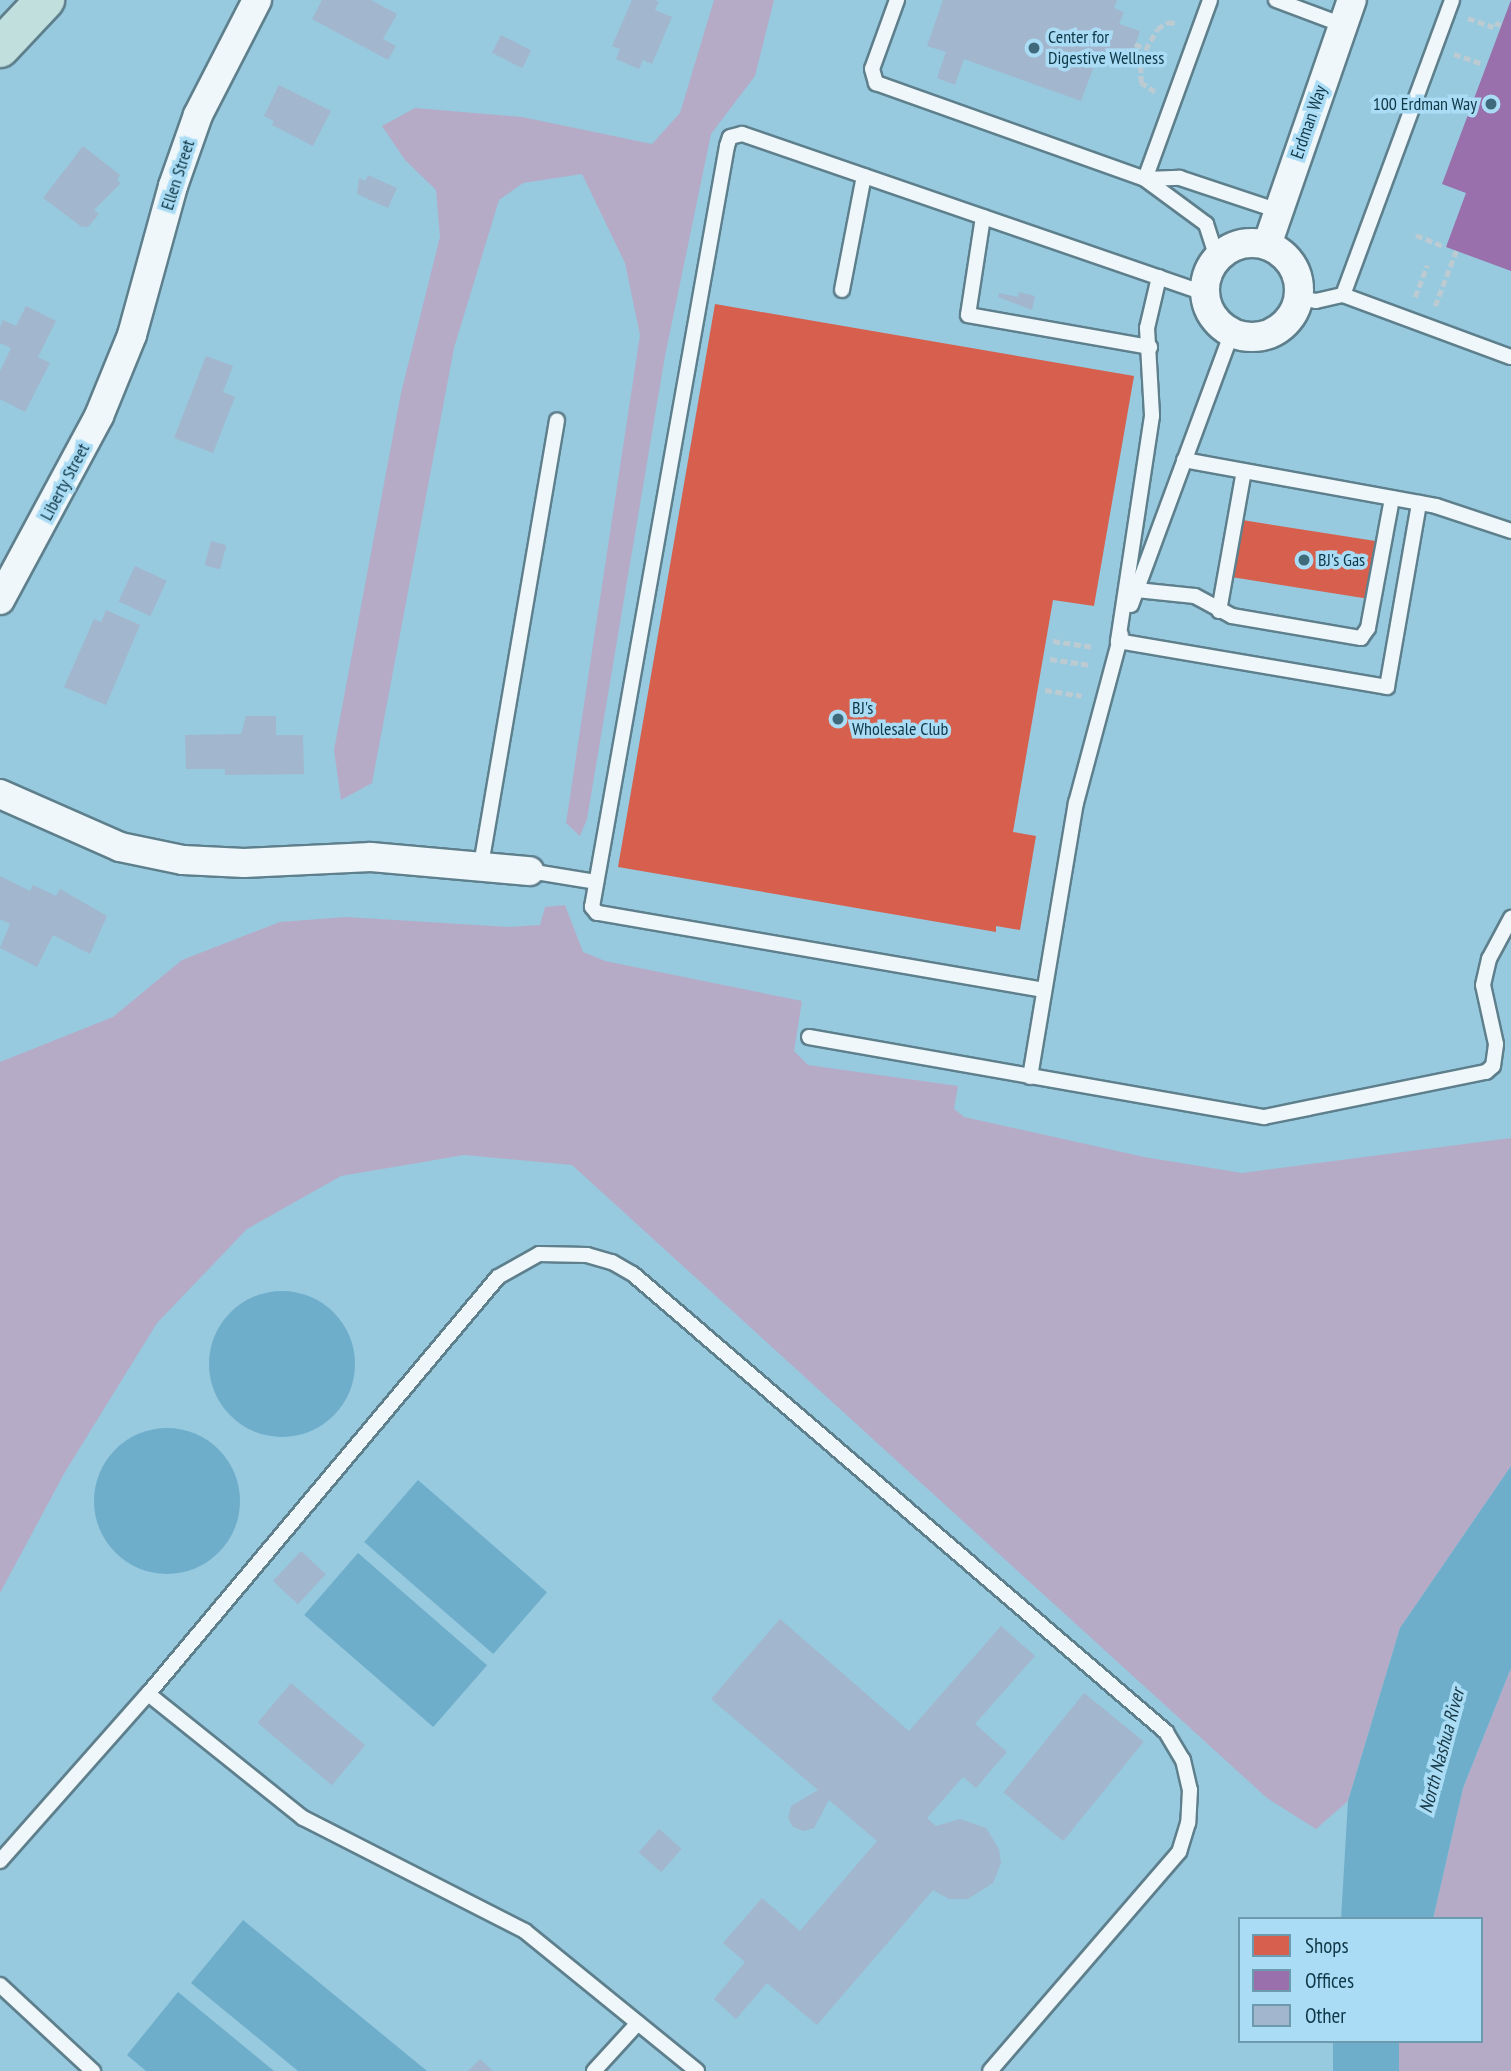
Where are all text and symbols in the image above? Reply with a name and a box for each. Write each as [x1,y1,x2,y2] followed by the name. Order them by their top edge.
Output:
[1048,27,1165,70] place label: Center for Digestive Wellness
[1026,40,1042,56] marker: Center for Digestive Wellness
[1286,82,1332,162] street label: Erdman Way
[1372,93,1477,115] place label: 100 Erdman Way
[1483,96,1499,112] marker: 100 Erdman Way
[157,137,199,213] street label: Ellen Street
[36,440,94,524] street label: Liberty Street
[1318,549,1365,571] place label: BJ's Gas
[1296,552,1312,568] marker: BJ's Gas
[852,698,948,740] place label: BJ's Wholesale Club
[830,711,846,727] marker: BJ's Wholesale Club
[1414,1686,1470,1816] water label: North Nashua River
[1238,1917,1483,2043] legend
[1305,1932,1349,1959] text: Shops
[1305,1967,1354,1994] text: Offices
[1305,2002,1346,2029] text: Other

